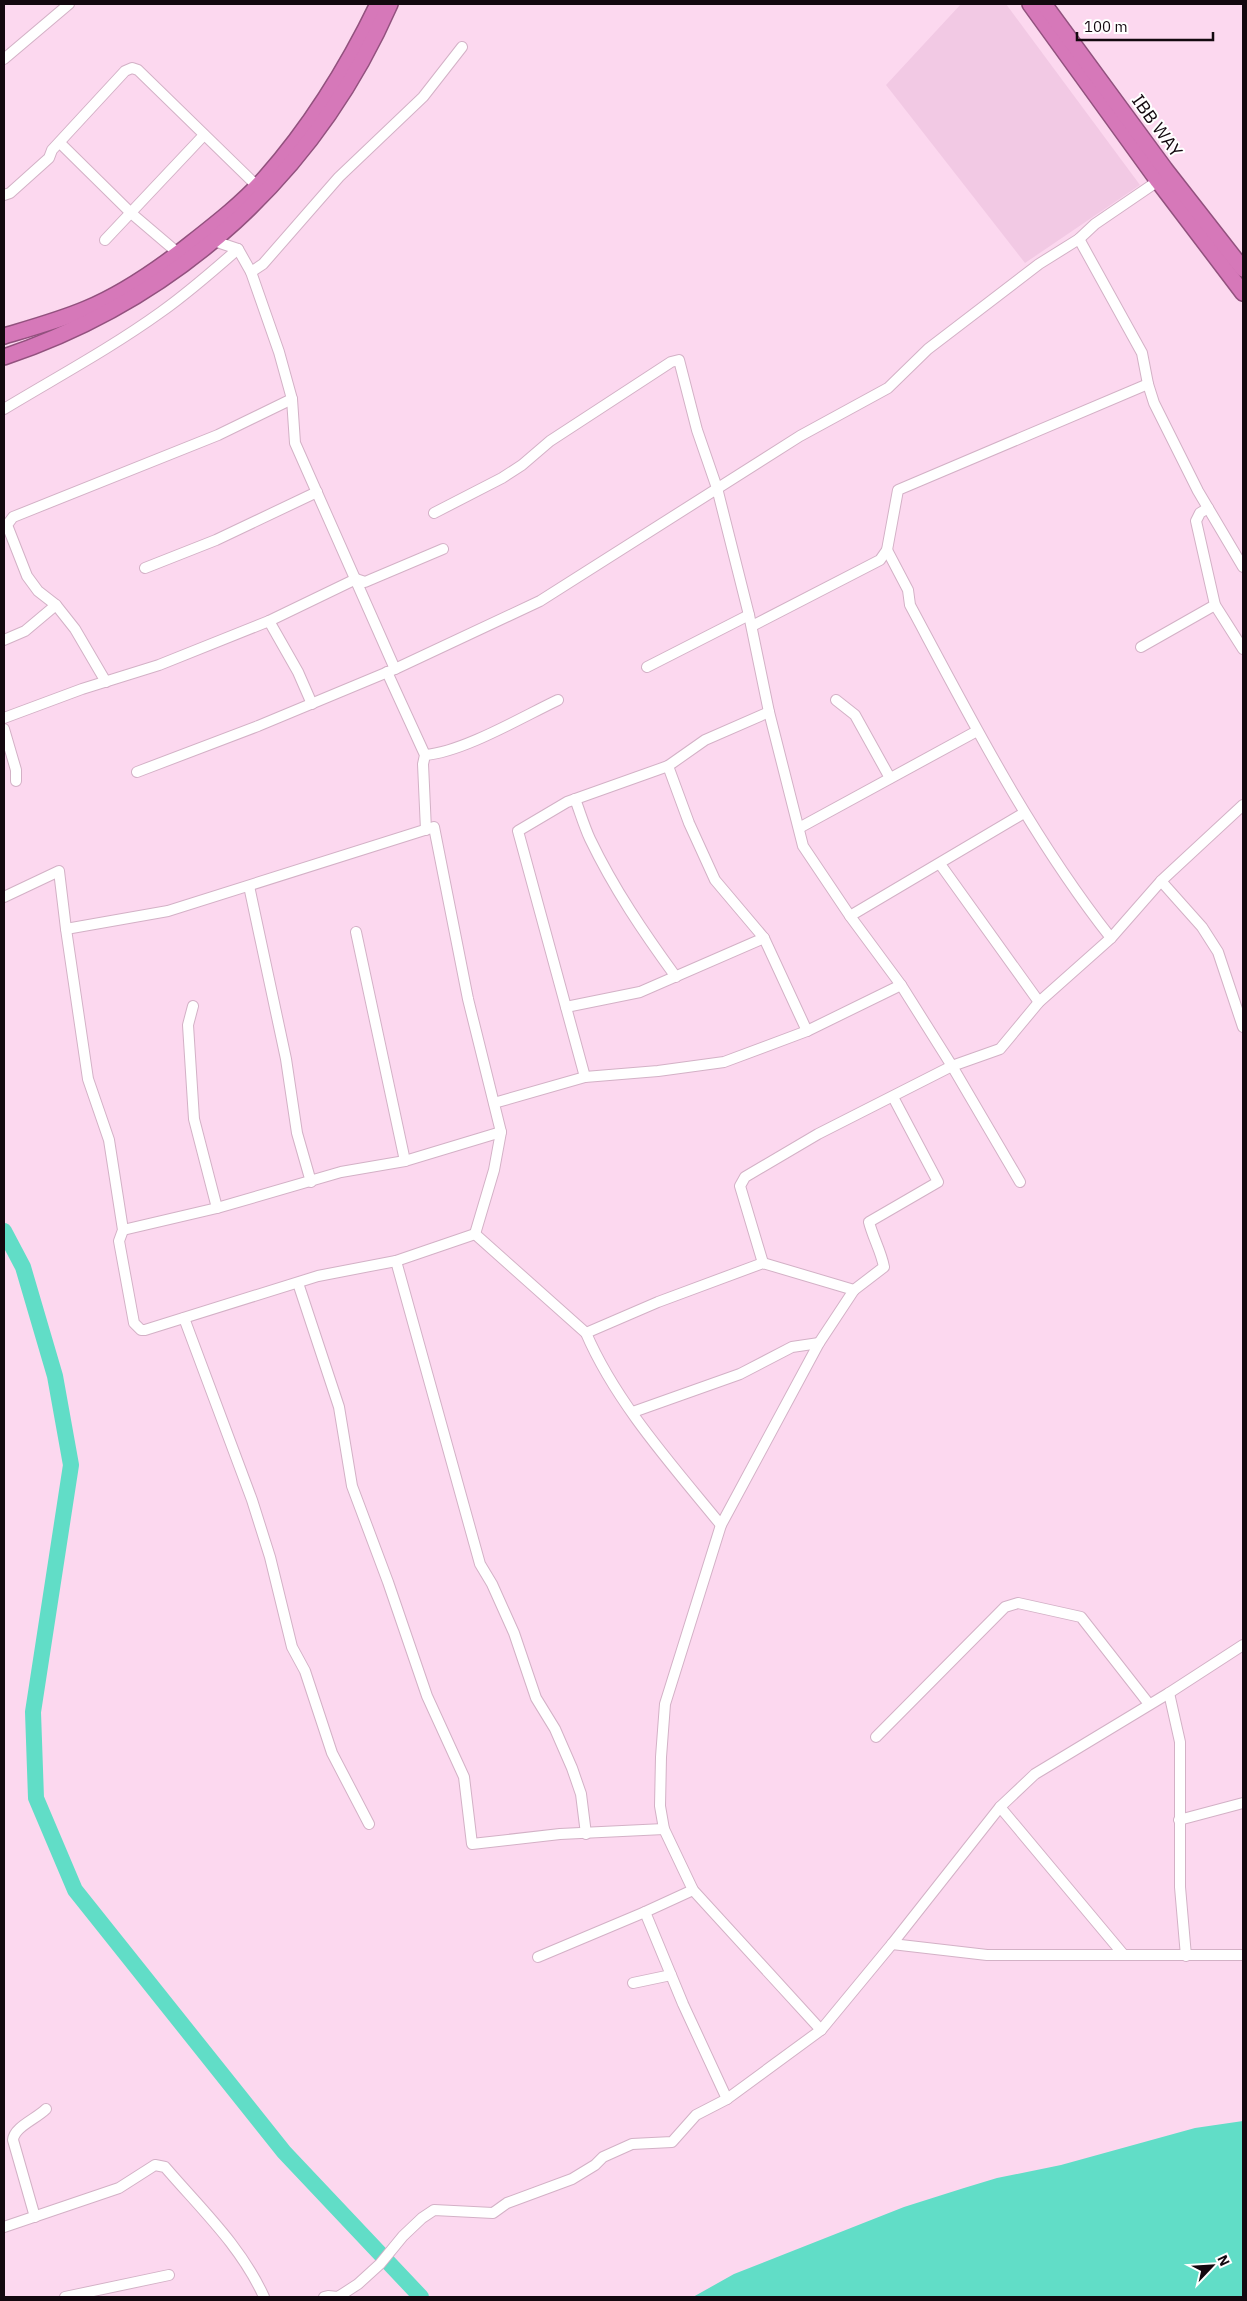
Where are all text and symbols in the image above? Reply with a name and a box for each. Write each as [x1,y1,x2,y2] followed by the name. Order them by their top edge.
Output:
[1077,10,1213,42] scale bar
[1084,17,1128,36] text: 100 m
[1127,90,1188,162] street label: IBB WAY
[1187,2241,1237,2291] north arrow
[1213,2252,1234,2269] text: N

